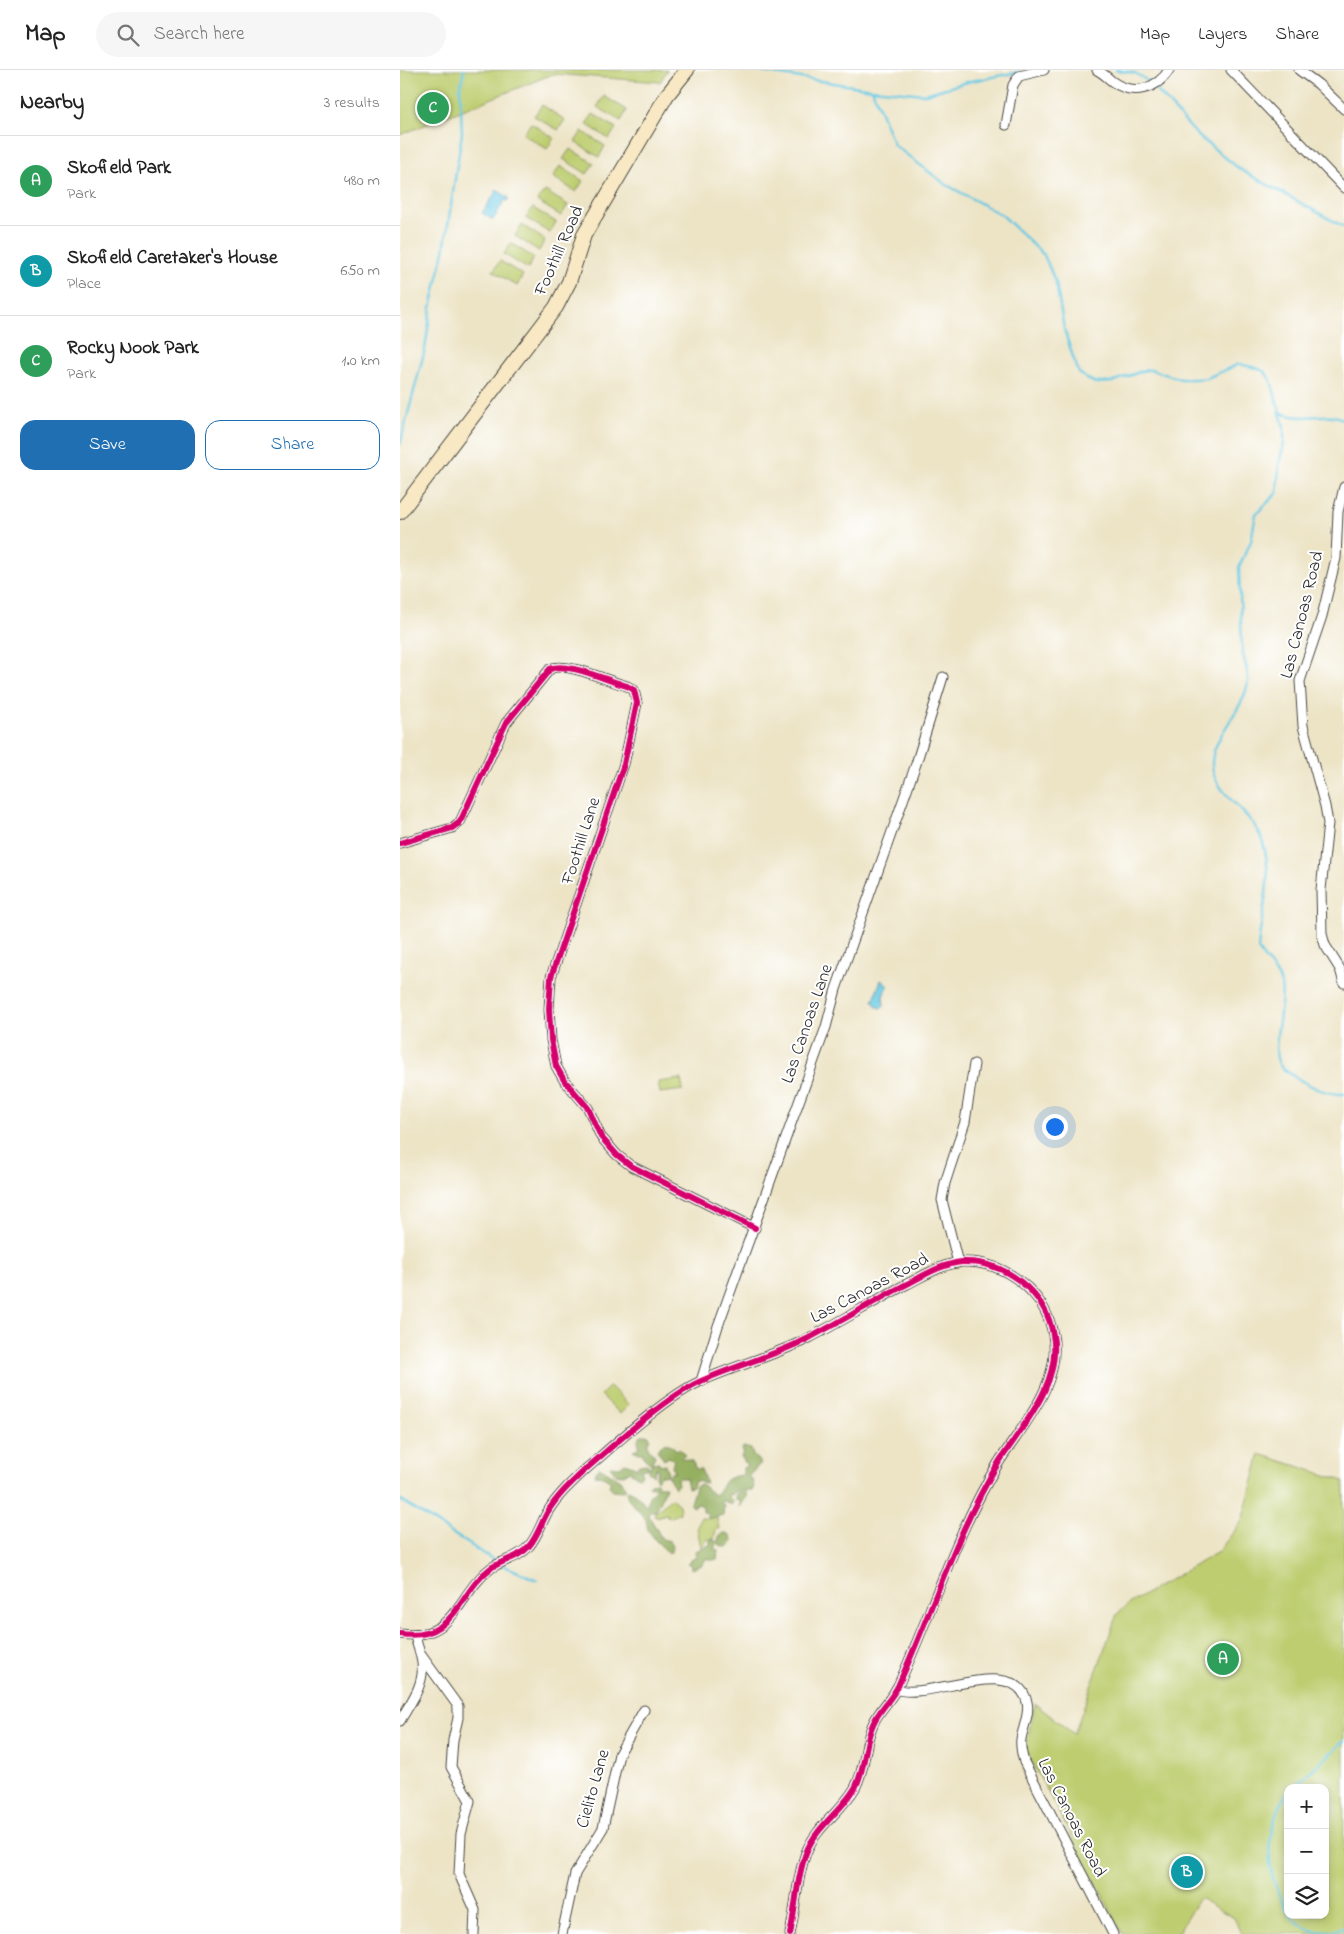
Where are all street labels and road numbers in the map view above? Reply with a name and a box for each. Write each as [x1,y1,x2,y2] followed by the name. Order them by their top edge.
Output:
[528,202,591,301] street label: Foothill Road
[1275,549,1331,681] street label: Las Canoas Road
[555,793,609,889] street label: Foothill Lane
[775,960,841,1087] street label: Las Canoas Lane
[806,1247,934,1331] street label: Las Canoas Road
[570,1746,618,1831] street label: Cielito Lane
[1030,1754,1112,1882] street label: Las Canoas Road

